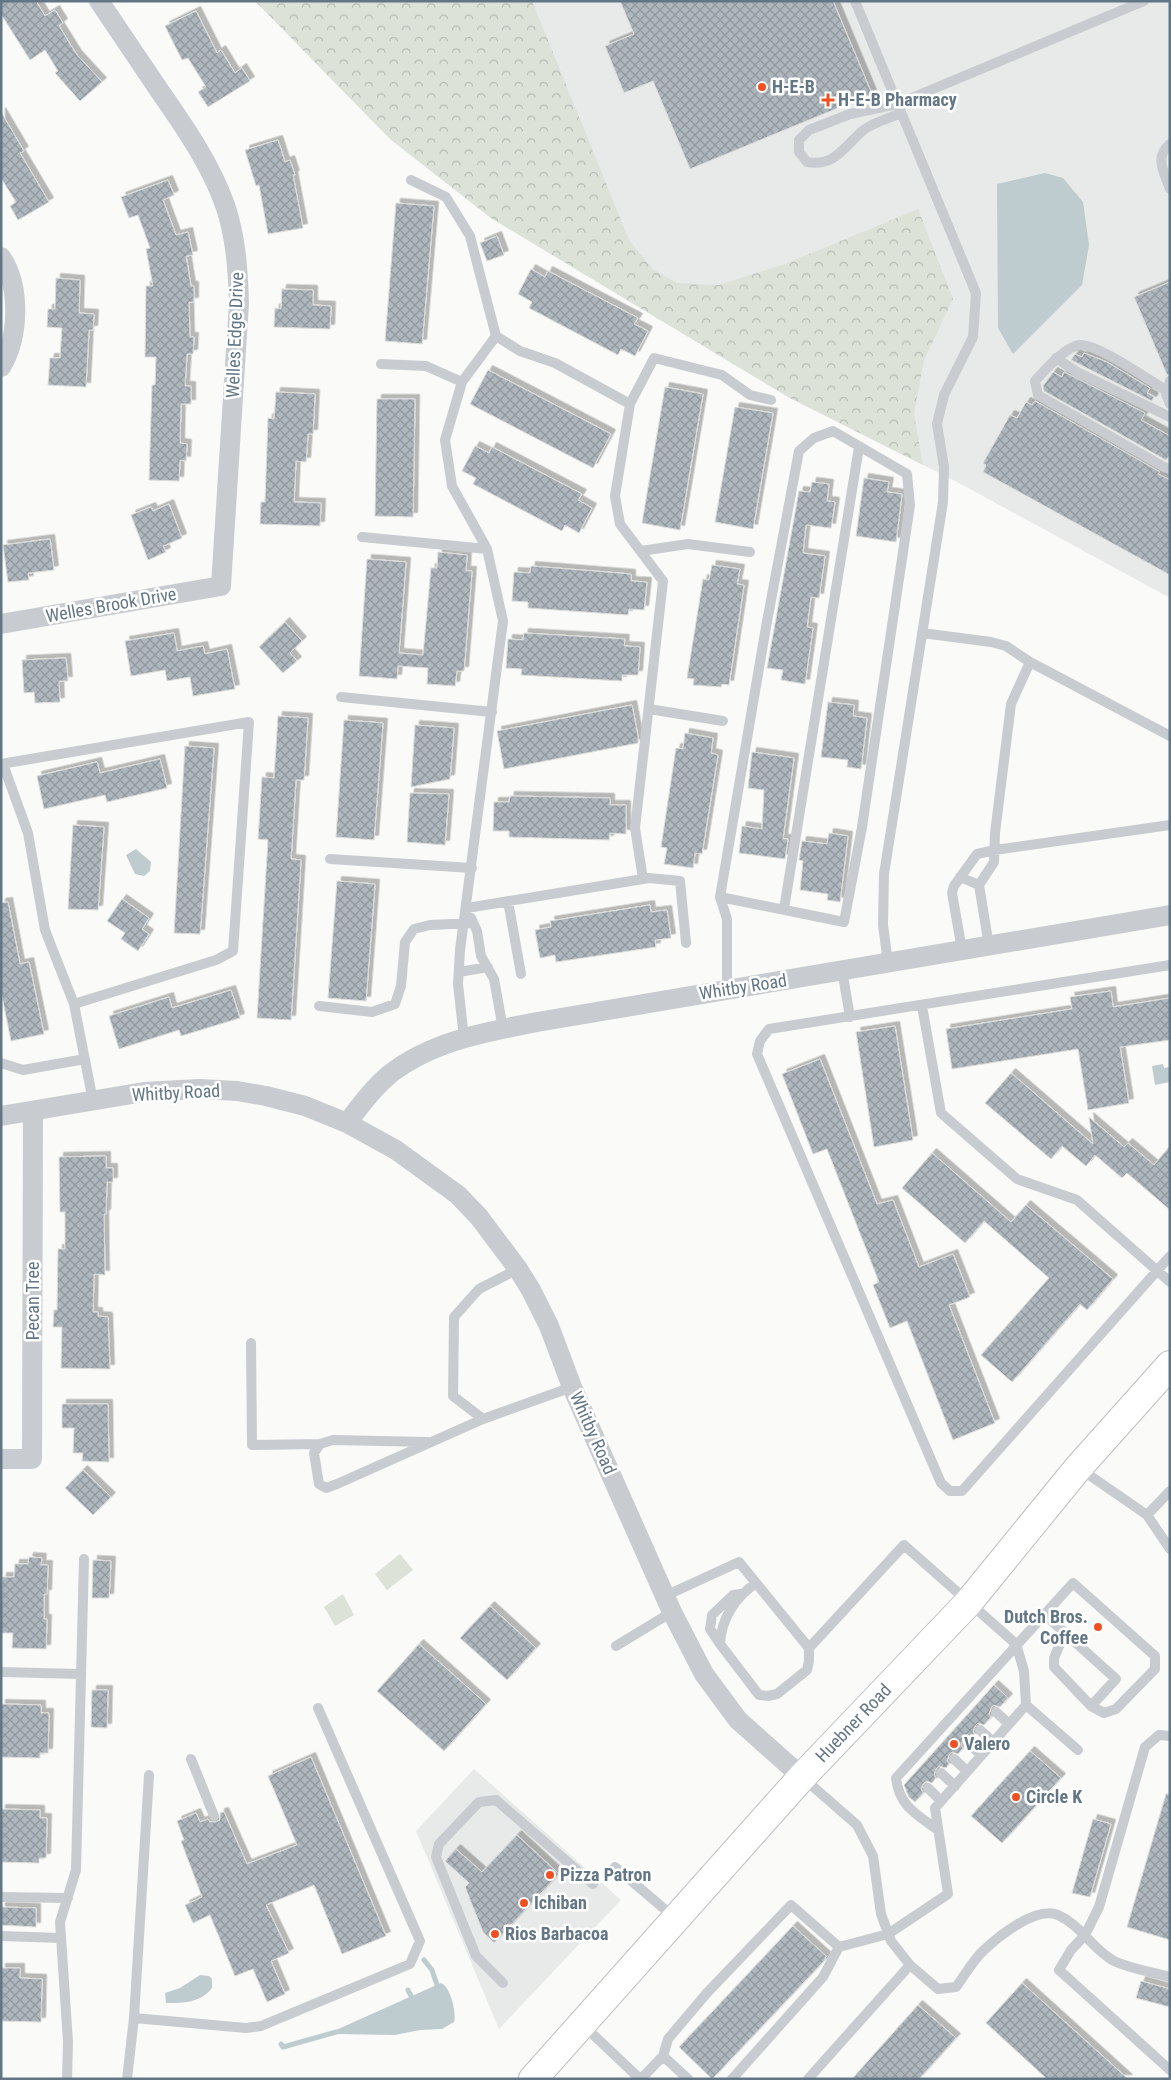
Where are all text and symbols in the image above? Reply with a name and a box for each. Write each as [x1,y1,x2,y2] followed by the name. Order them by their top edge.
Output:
[772,76,815,97] place label: H-E-B
[756,81,768,93] marker: H-E-B
[838,89,957,110] place label: H-E-B Pharmacy
[822,94,834,106] marker: H-E-B Pharmacy
[222,272,247,398] street label: Welles Edge Drive
[44,583,178,626] street label: Welles Brook Drive
[698,969,788,1004] street label: Whitby Road
[131,1080,221,1105] street label: Whitby Road
[22,1262,43,1340] street label: Pecan Tree
[566,1388,621,1477] street label: Whitby Road
[1004,1606,1088,1648] place label: Dutch Bros. Coffee
[1092,1621,1104,1633] marker: Dutch Bros. Coffee
[811,1679,895,1766] street label: Huebner Road
[964,1733,1010,1754] place label: Valero
[948,1738,960,1750] marker: Valero
[1026,1786,1083,1807] place label: Circle K
[1010,1791,1022,1803] marker: Circle K
[560,1864,651,1885] place label: Pizza Patron
[544,1869,556,1881] marker: Pizza Patron
[534,1892,587,1913] place label: Ichiban
[518,1897,530,1909] marker: Ichiban
[505,1923,608,1944] place label: Rios Barbacoa
[489,1928,501,1940] marker: Rios Barbacoa

